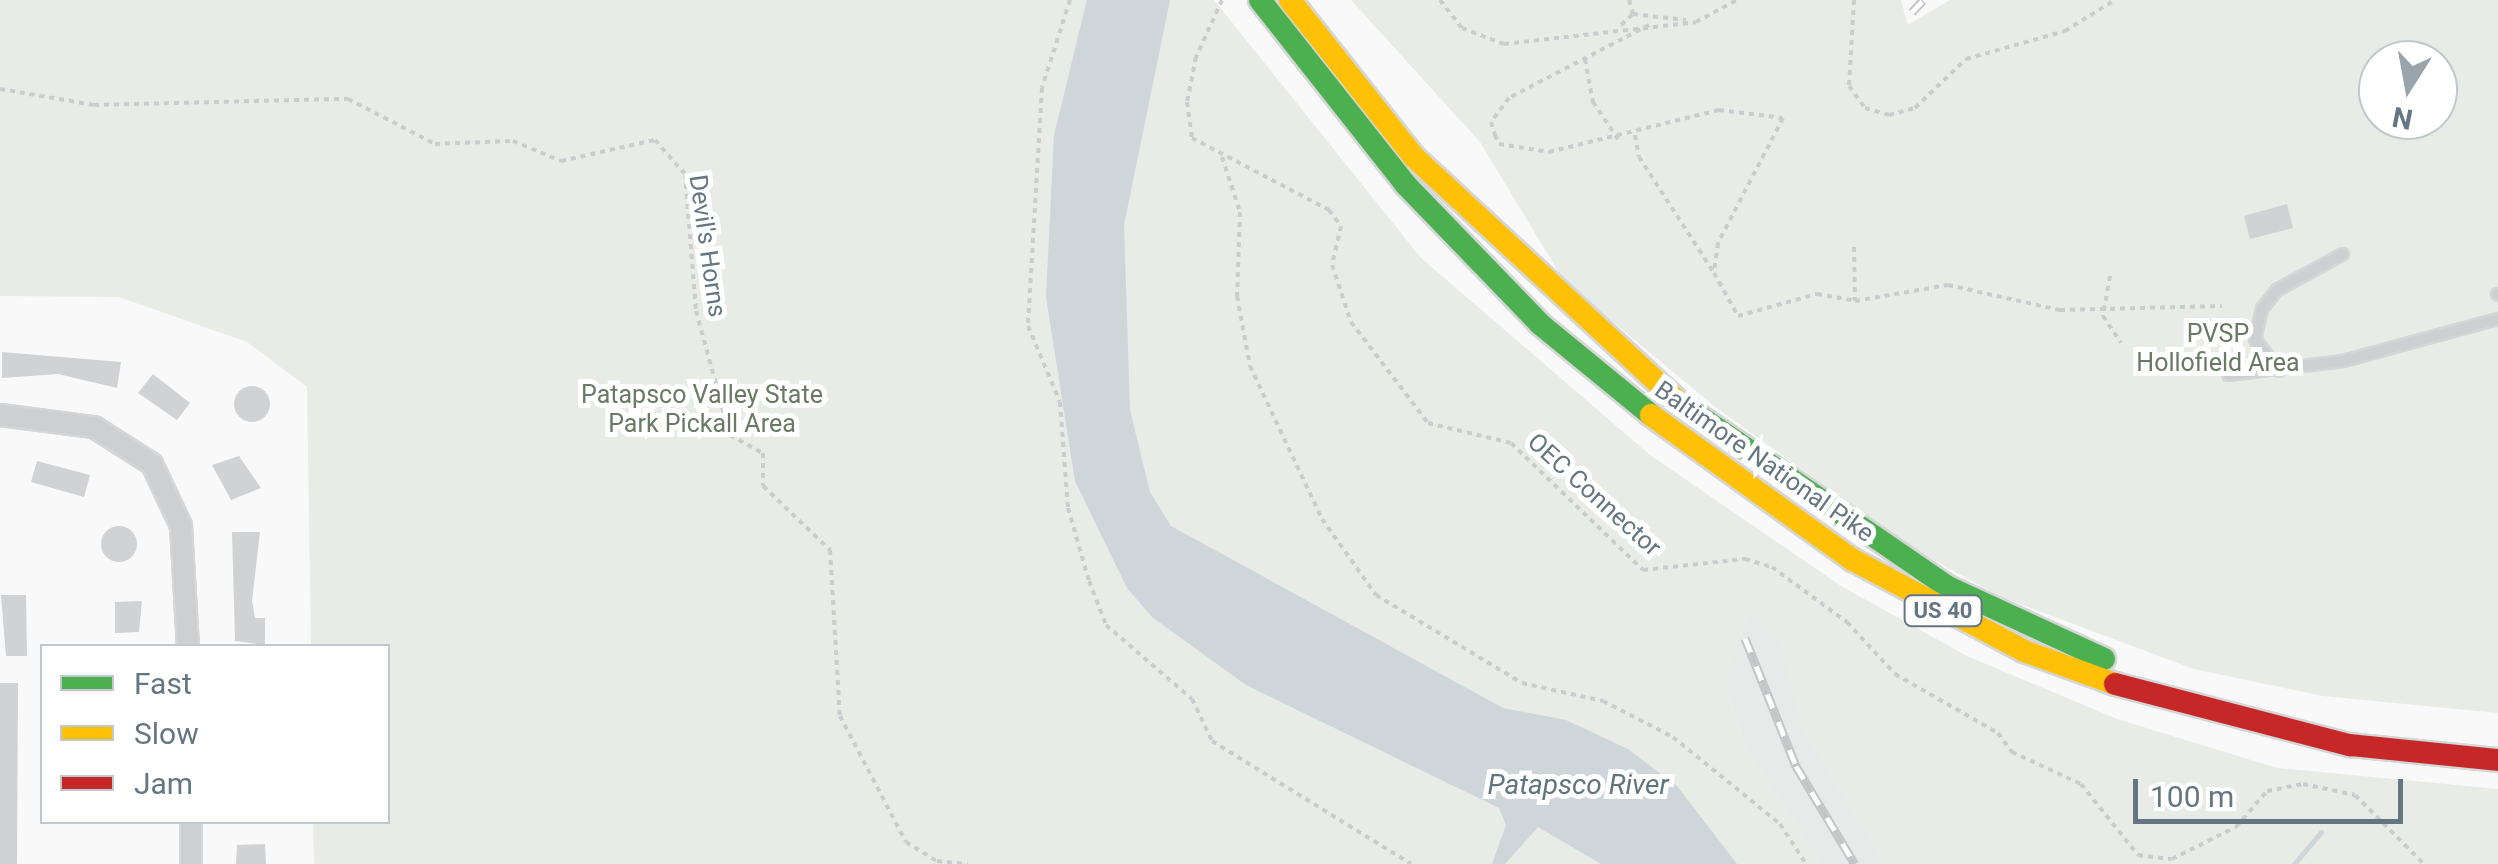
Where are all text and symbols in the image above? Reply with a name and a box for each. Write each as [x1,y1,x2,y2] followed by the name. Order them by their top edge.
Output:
[2358,40,2458,140] north arrow
[2390,100,2415,136] text: N
[682,173,732,319] street label: Devil's Horns
[2136,320,2300,379] park label: PVSP Hollofield Area
[1649,375,1879,549] street label: Baltimore National Pike
[581,381,823,440] park label: Patapsco Valley State Park Pickall Area
[1521,427,1667,563] street label: OEC Connector
[1903,594,1983,628] road number: US 40
[40,644,390,824] legend
[134,666,192,701] text: Fast
[134,716,199,751] text: Slow
[2138,759,2408,821] scale bar
[134,766,193,801] text: Jam
[1487,768,1669,802] water label: Patapsco River
[2150,779,2234,814] text: 100 m

